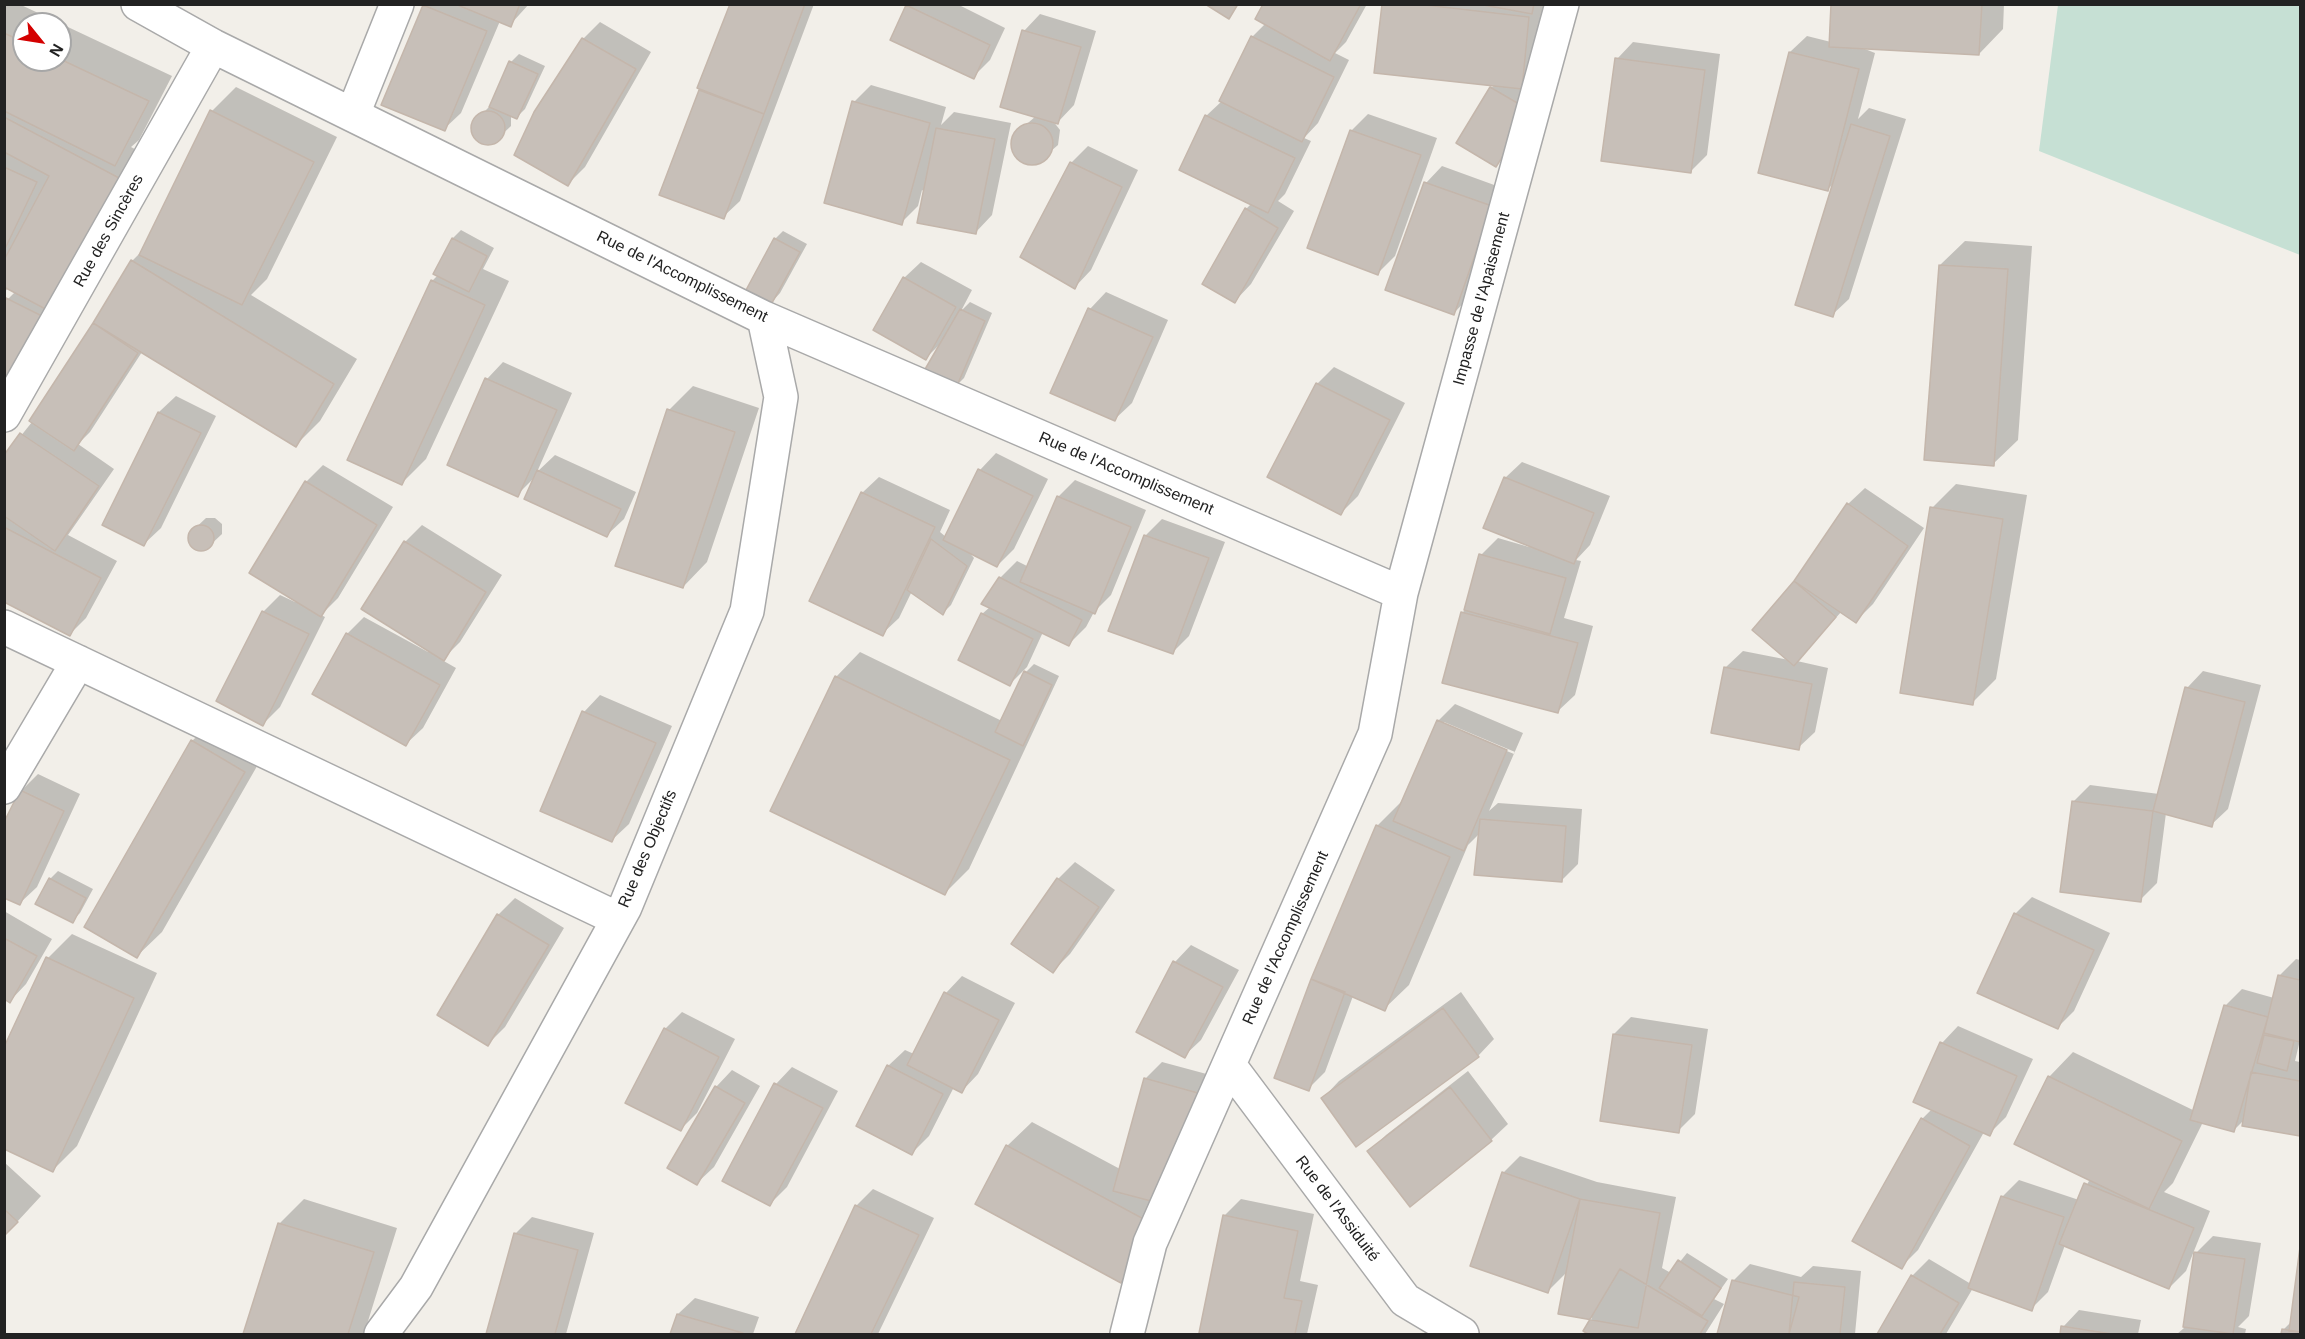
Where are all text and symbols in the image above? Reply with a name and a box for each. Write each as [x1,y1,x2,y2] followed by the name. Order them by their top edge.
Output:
[12,12,72,72] north arrow
[46,41,67,60] text: N
[70,171,148,291] street label: Rue des Sincères
[1450,210,1514,388] street label: Impasse de l'Apaisement
[593,227,771,327] street label: Rue de l'Accomplissement
[1036,428,1216,520] street label: Rue de l'Accomplissement
[614,787,682,911] street label: Rue des Objectifs
[1239,848,1333,1028] street label: Rue de l'Accomplissement
[1291,1152,1383,1266] street label: Rue de l'Assiduité

